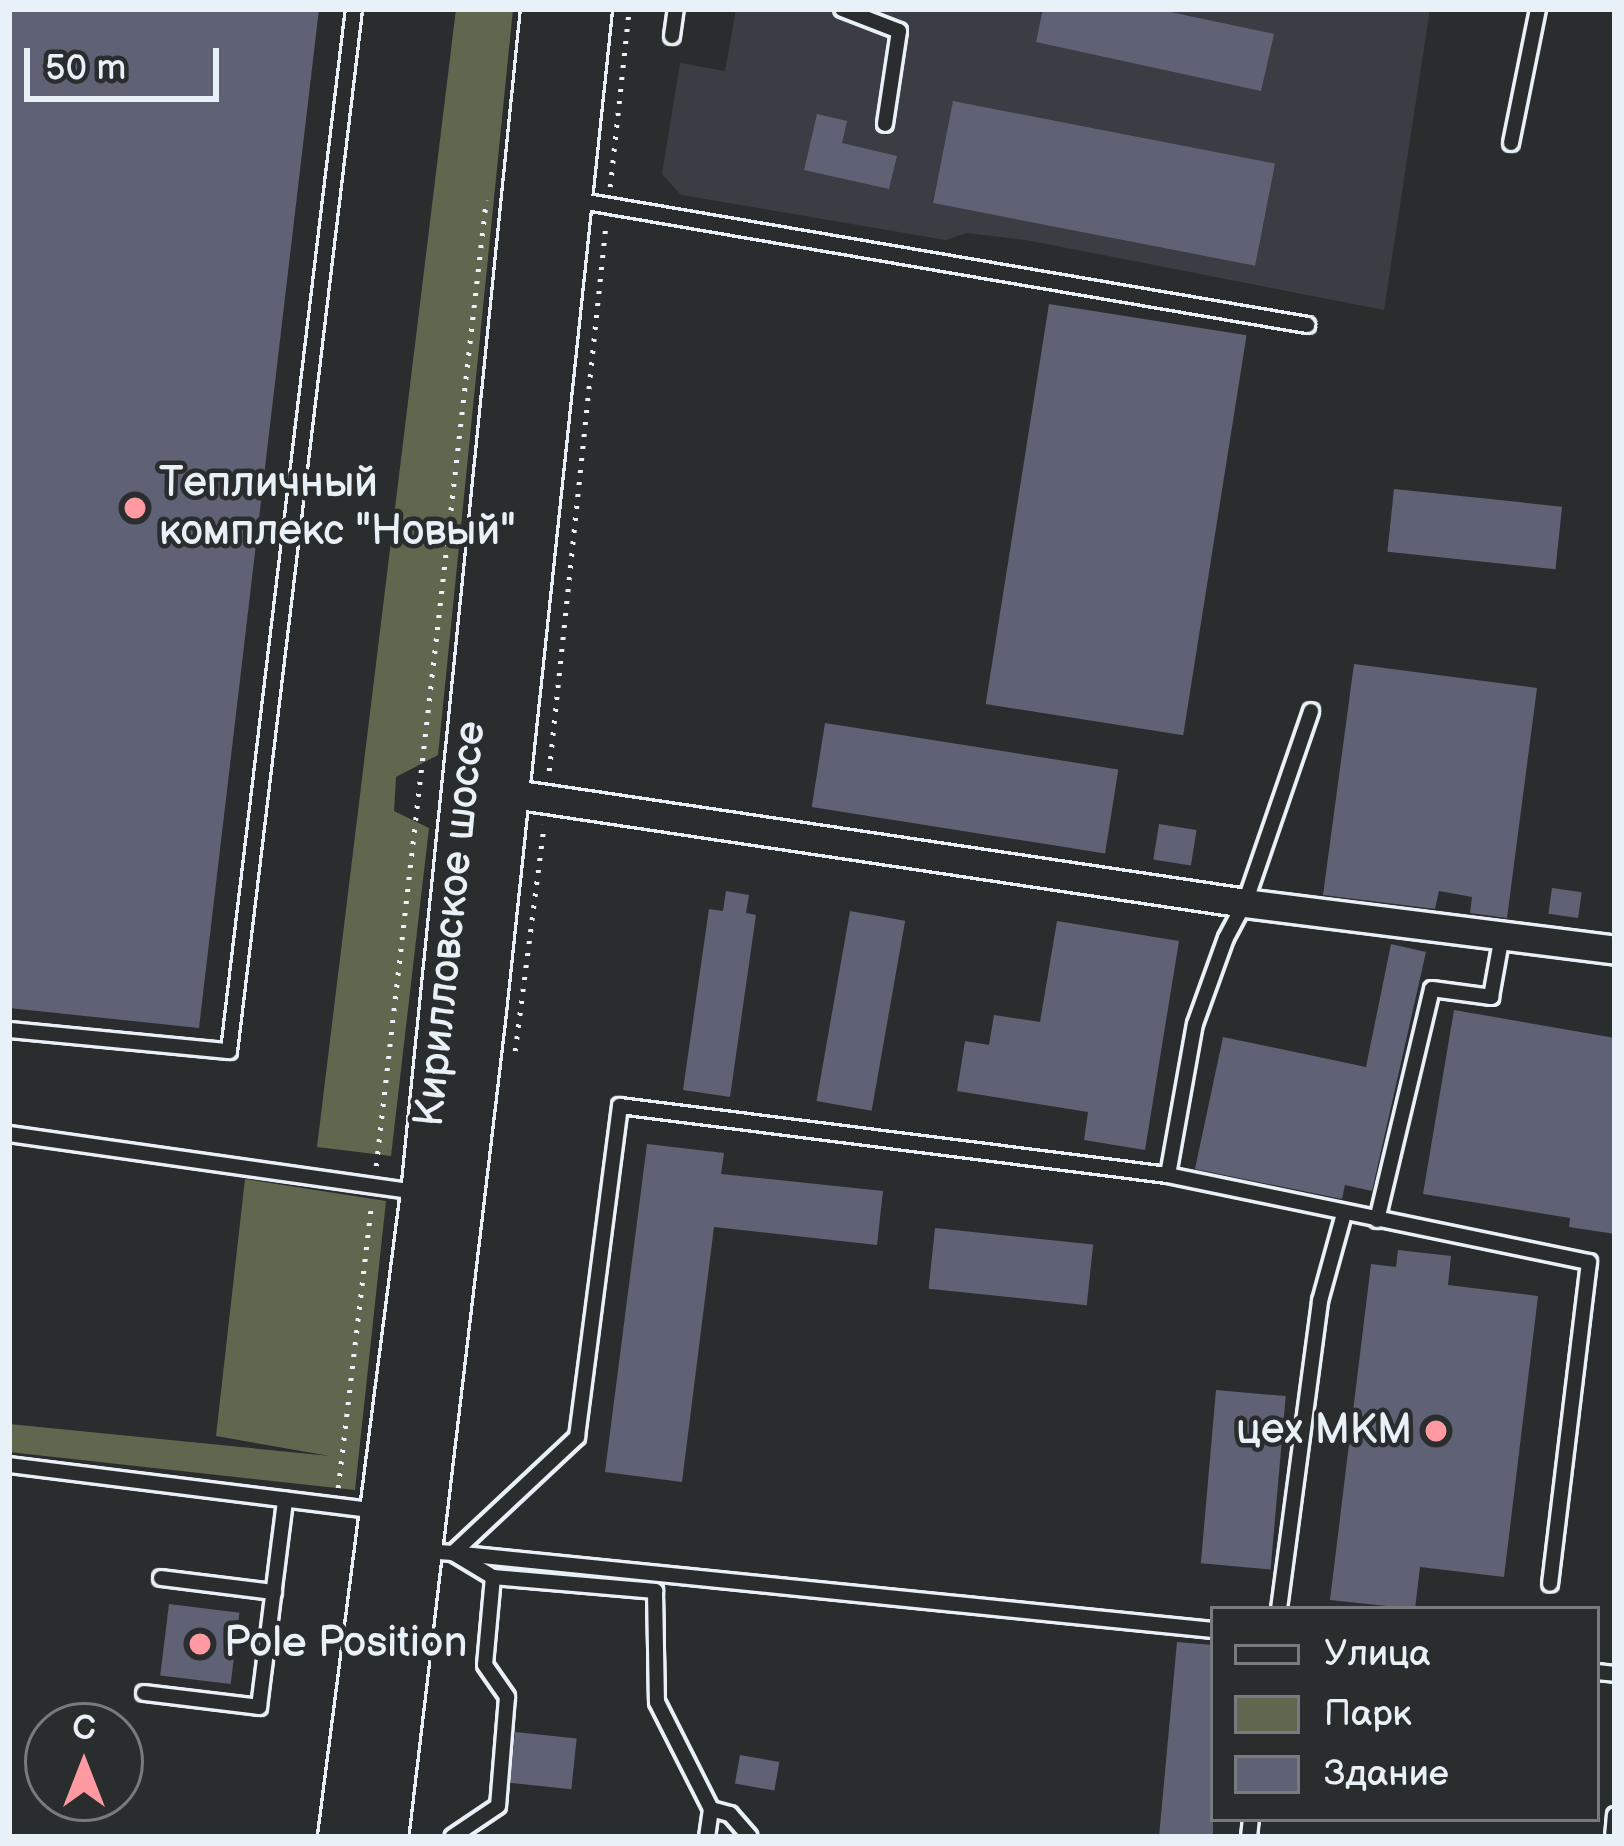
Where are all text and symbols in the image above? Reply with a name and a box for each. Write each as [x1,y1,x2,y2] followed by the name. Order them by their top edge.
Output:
[30,24,225,98] scale bar
[45,47,126,90] text: 50 m
[159,459,516,558] place label: Тепличный комплекс "Новый"
[122,495,148,521] marker: Тепличный комплекс "Новый"
[405,719,497,1129] street label: Кирилловское шоссе
[1236,1406,1412,1456] place label: цех МКМ
[1423,1418,1449,1444] marker: цех МКМ
[1210,1606,1600,1822] legend
[224,1619,467,1669] place label: Pole Position
[187,1631,213,1657] marker: Pole Position
[1324,1633,1431,1676] text: Улица
[1324,1693,1412,1736] text: Парк
[24,1702,144,1822] north arrow
[73,1709,95,1749] text: С
[1324,1753,1449,1796] text: Здание

